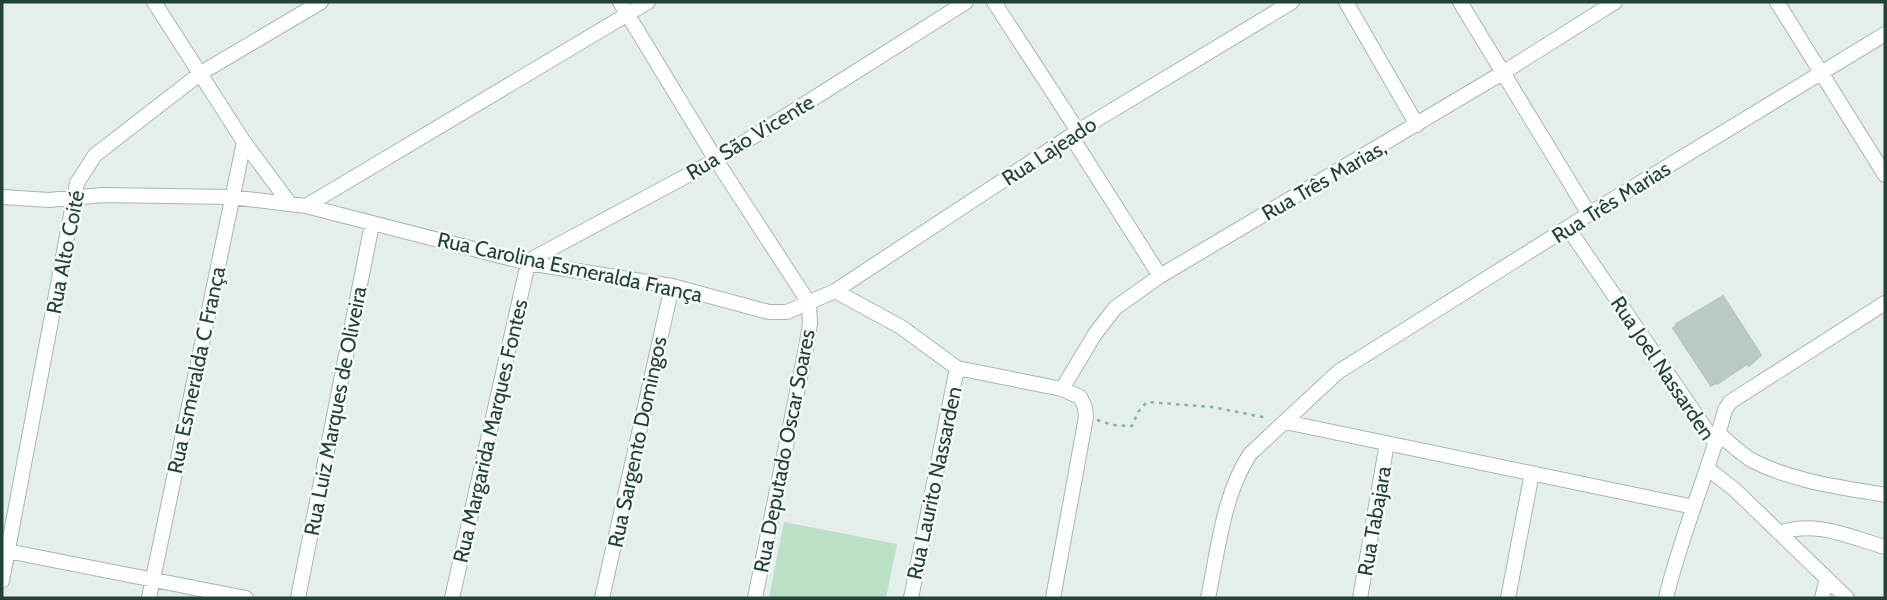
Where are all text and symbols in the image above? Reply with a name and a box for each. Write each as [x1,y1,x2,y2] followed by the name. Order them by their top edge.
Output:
[682,89,819,185] street label: Rua São Vicente
[997,111,1101,192] street label: Rua Lajeado
[1257,134,1391,226] street label: Rua Três Marias,
[1547,155,1675,248] street label: Rua Três Marias
[41,188,89,316] street label: Rua Alto Coité
[435,227,705,307] street label: Rua Carolina Esmeralda França
[162,264,230,476] street label: Rua Esmeralda C França
[299,284,371,538] street label: Rua Luiz Marques de Oliveira
[1606,291,1720,445] street label: Rua Joel Nassarden
[447,297,533,565] street label: Rua Margarida Marques Fontes
[748,327,820,575] street label: Rua Deputado Oscar Soares
[602,334,672,550] street label: Rua Sargento Domingos
[901,384,967,582] street label: Rua Laurito Nassarden
[1352,464,1397,578] street label: Rua Tabajara

